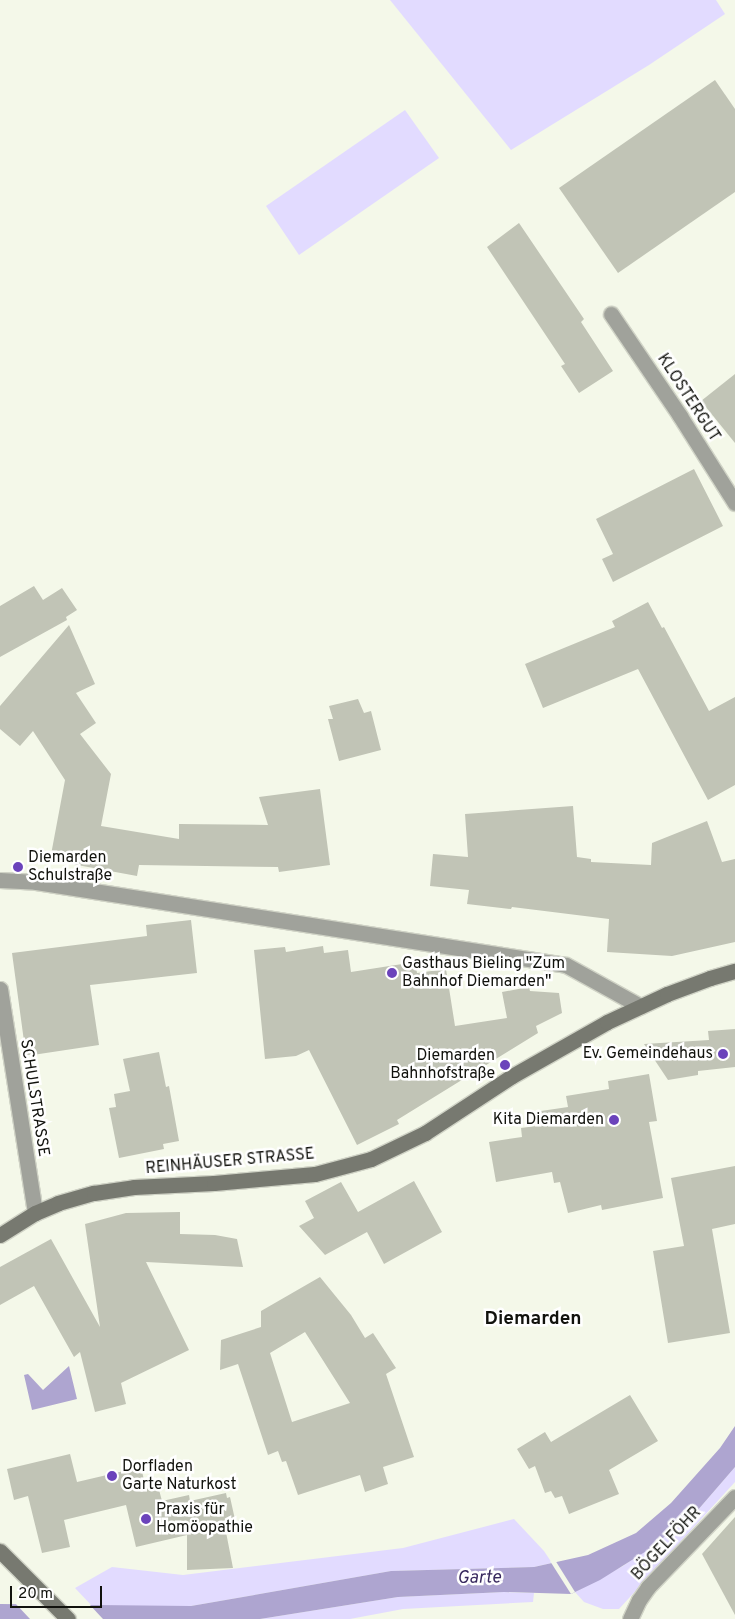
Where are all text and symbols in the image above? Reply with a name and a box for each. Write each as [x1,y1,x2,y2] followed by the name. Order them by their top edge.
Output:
[652,350,724,446] street label: KLOSTERGUT
[28,848,112,886] place label: Diemarden Schulstraße
[12,861,24,873] marker: Diemarden Schulstraße
[402,954,565,992] place label: Gasthaus Bieling "Zum Bahnhof Diemarden"
[386,967,398,979] marker: Gasthaus Bieling "Zum Bahnhof Diemarden"
[15,1038,53,1158] street label: SCHULSTRASSE
[583,1044,713,1064] place label: Ev. Gemeindehaus
[390,1046,495,1084] place label: Diemarden Bahnhofstraße
[717,1048,729,1060] marker: Ev. Gemeindehaus
[499,1059,511,1071] marker: Diemarden Bahnhofstraße
[493,1110,604,1130] place label: Kita Diemarden
[608,1114,620,1126] marker: Kita Diemarden
[145,1145,315,1179] street label: REINHÄUSER STRASSE
[484,1309,582,1331] district label: Diemarden
[122,1457,236,1495] place label: Dorfladen Garte Naturkost
[106,1470,118,1482] marker: Dorfladen Garte Naturkost
[156,1500,253,1538] place label: Praxis für Homöopathie
[628,1503,706,1585] street label: BÖGELFÖHR
[140,1513,152,1525] marker: Praxis für Homöopathie
[457,1568,501,1590] water label: Garte
[12,1576,105,1608] scale bar
[18,1585,53,1604] text: 20 m

